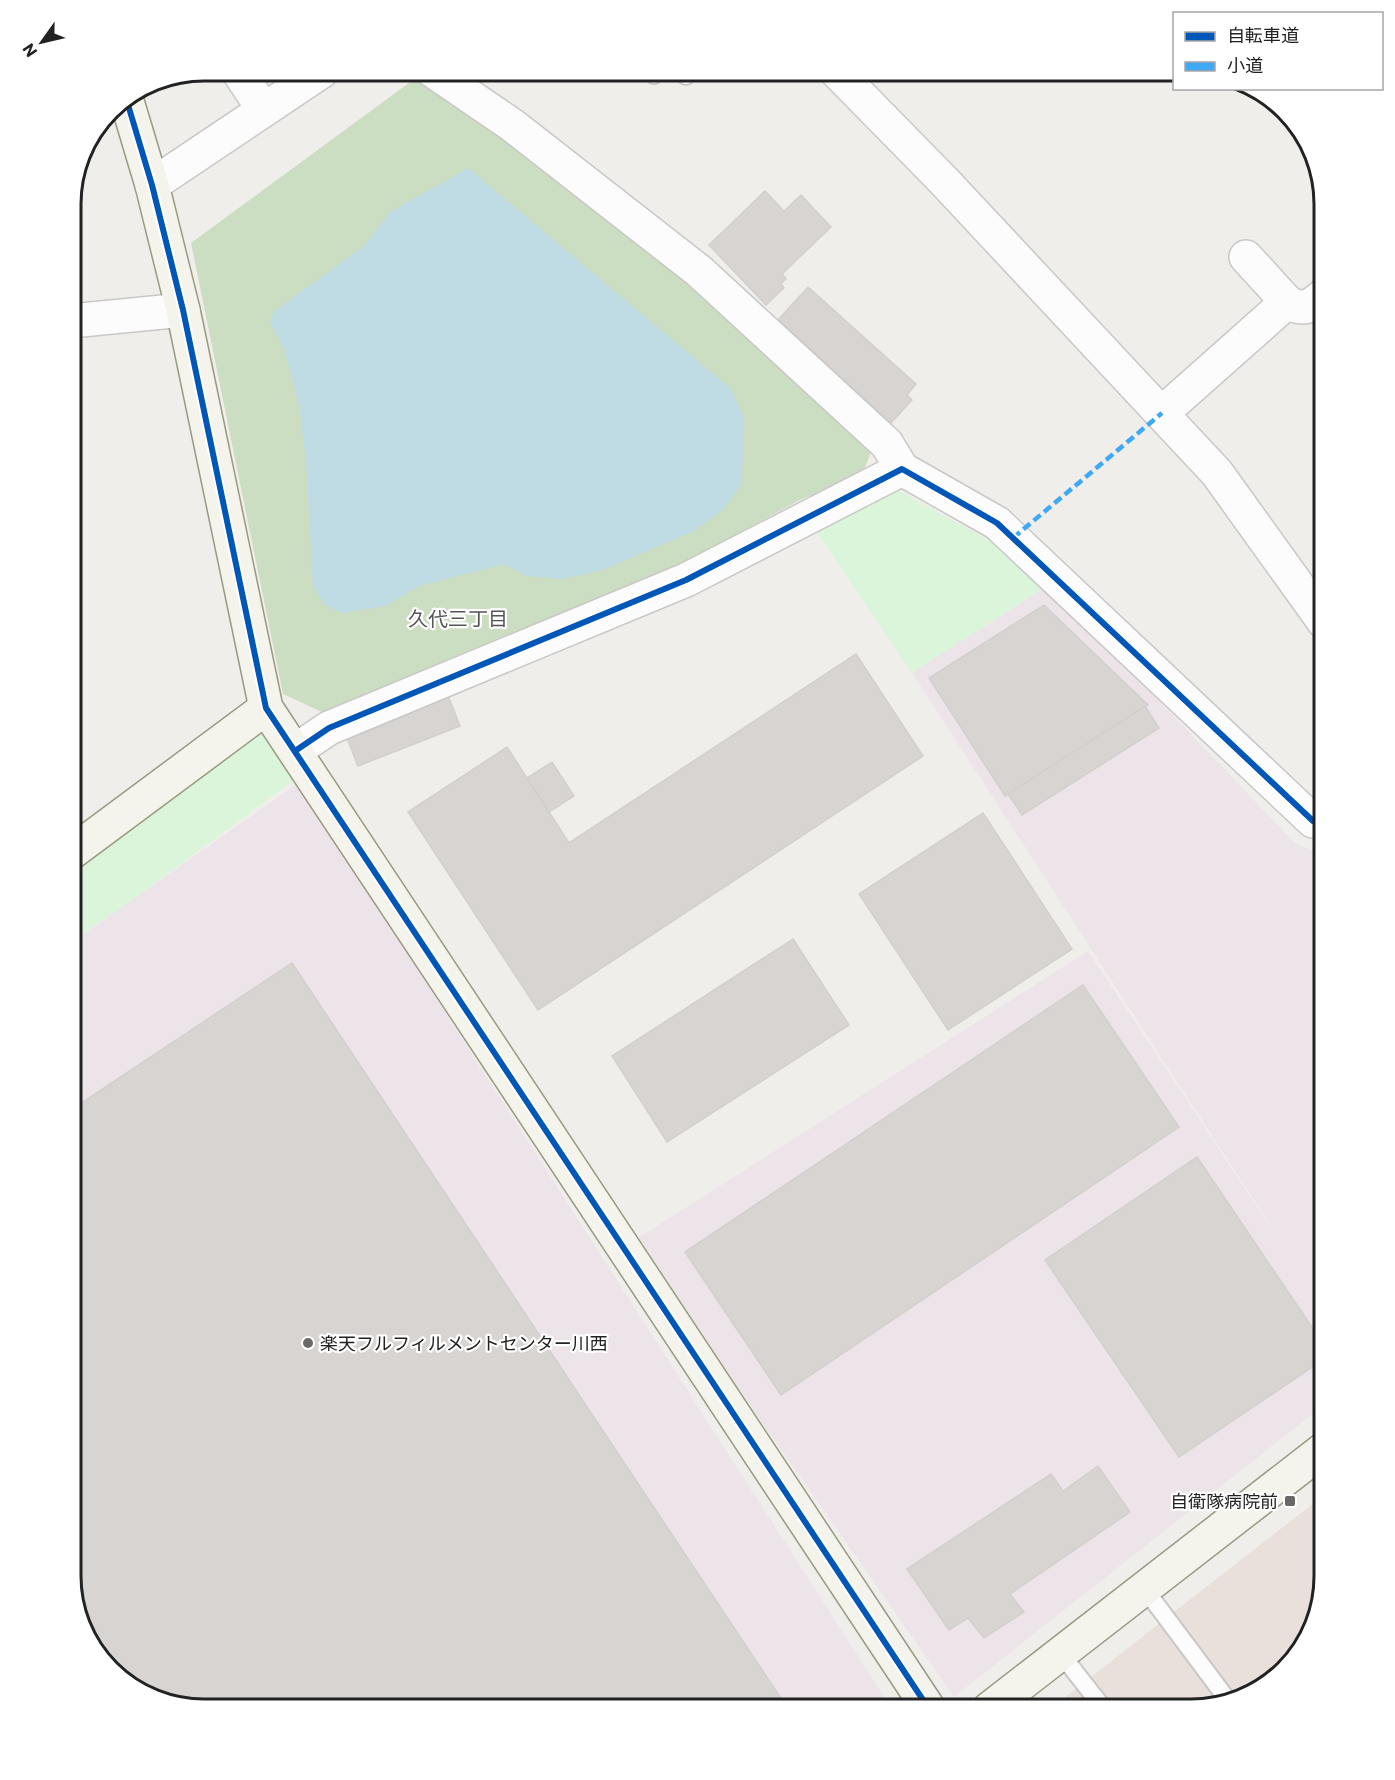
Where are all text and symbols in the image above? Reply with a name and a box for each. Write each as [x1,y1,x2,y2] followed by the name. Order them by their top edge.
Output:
[12,12,72,72] north arrow
[1173,12,1383,90] legend
[1227,24,1299,46] text: 自転車道
[18,40,40,61] text: N
[1227,54,1263,76] text: 小道
[408,606,508,630] district label: 久代三丁目
[320,1332,608,1354] place label: 楽天フルフィルメントセンター川西
[301,1336,315,1350] marker: 楽天フルフィルメントセンター川西
[1170,1490,1278,1512] place label: 自衛隊病院前
[1283,1494,1297,1508] marker: 自衛隊病院前

